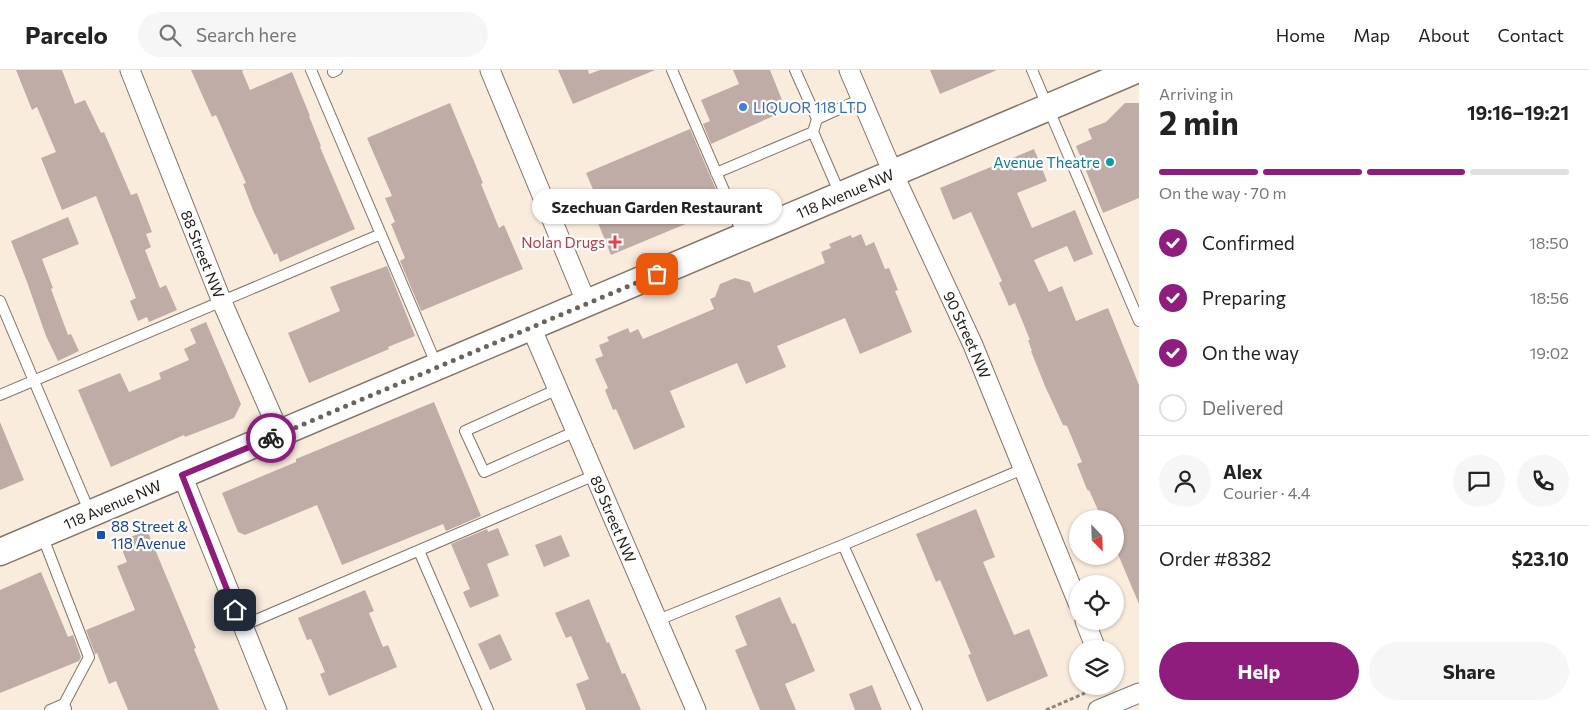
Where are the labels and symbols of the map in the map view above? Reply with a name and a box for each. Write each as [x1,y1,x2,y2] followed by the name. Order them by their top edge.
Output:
[753,98,867,116] place label: LIQUOR 118 LTD
[737,101,749,113] marker: LIQUOR 118 LTD
[993,153,1100,171] place label: Avenue Theatre
[1104,156,1116,168] marker: Avenue Theatre
[794,165,897,222] street label: 118 Avenue NW
[532,189,782,224] callout: Szechuan Garden Restaurant
[177,207,229,301] street label: 88 Street NW
[521,233,605,251] place label: Nolan Drugs
[609,236,621,248] marker: Nolan Drugs
[636,253,678,295] pin
[940,288,995,381] street label: 90 Street NW
[246,413,296,463] courier
[587,473,640,565] street label: 89 Street NW
[61,476,164,533] street label: 118 Avenue NW
[1069,510,1124,565] north arrow
[111,517,188,552] place label: 88 Street & 118 Avenue
[95,529,107,541] marker: 88 Street & 118 Avenue
[214,589,256,631] pin

